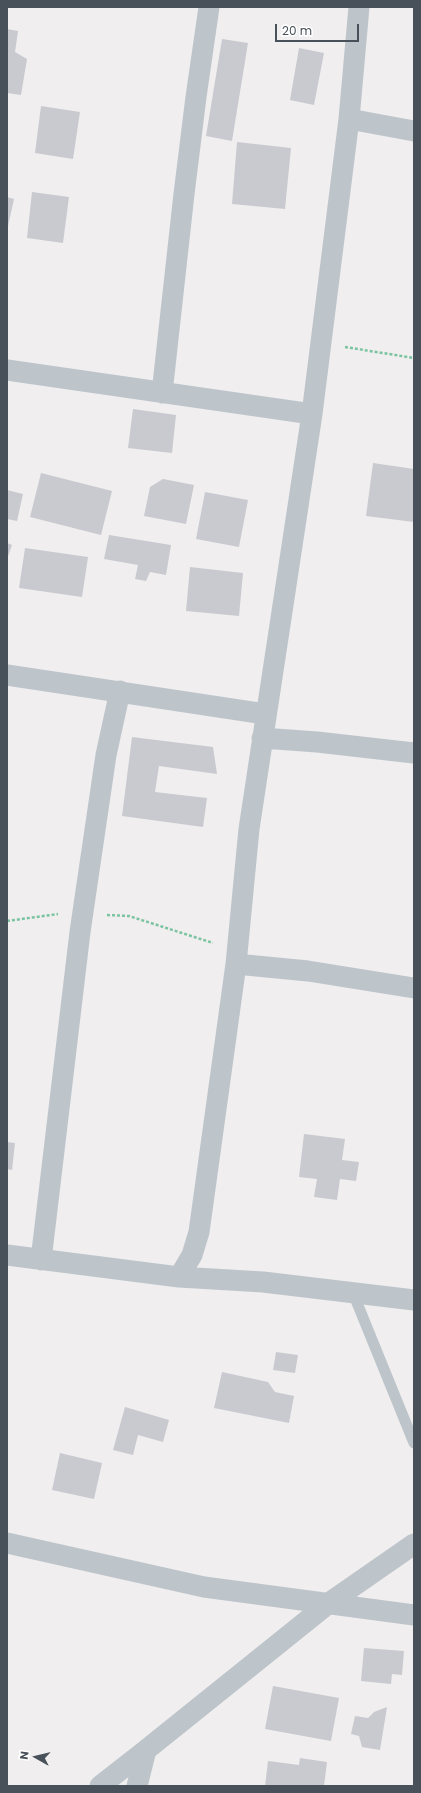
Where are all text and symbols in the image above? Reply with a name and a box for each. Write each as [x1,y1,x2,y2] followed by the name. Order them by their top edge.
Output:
[277,16,361,42] scale bar
[282,22,312,39] text: 20 m
[16,1737,56,1777] north arrow
[16,1750,33,1761] text: N

